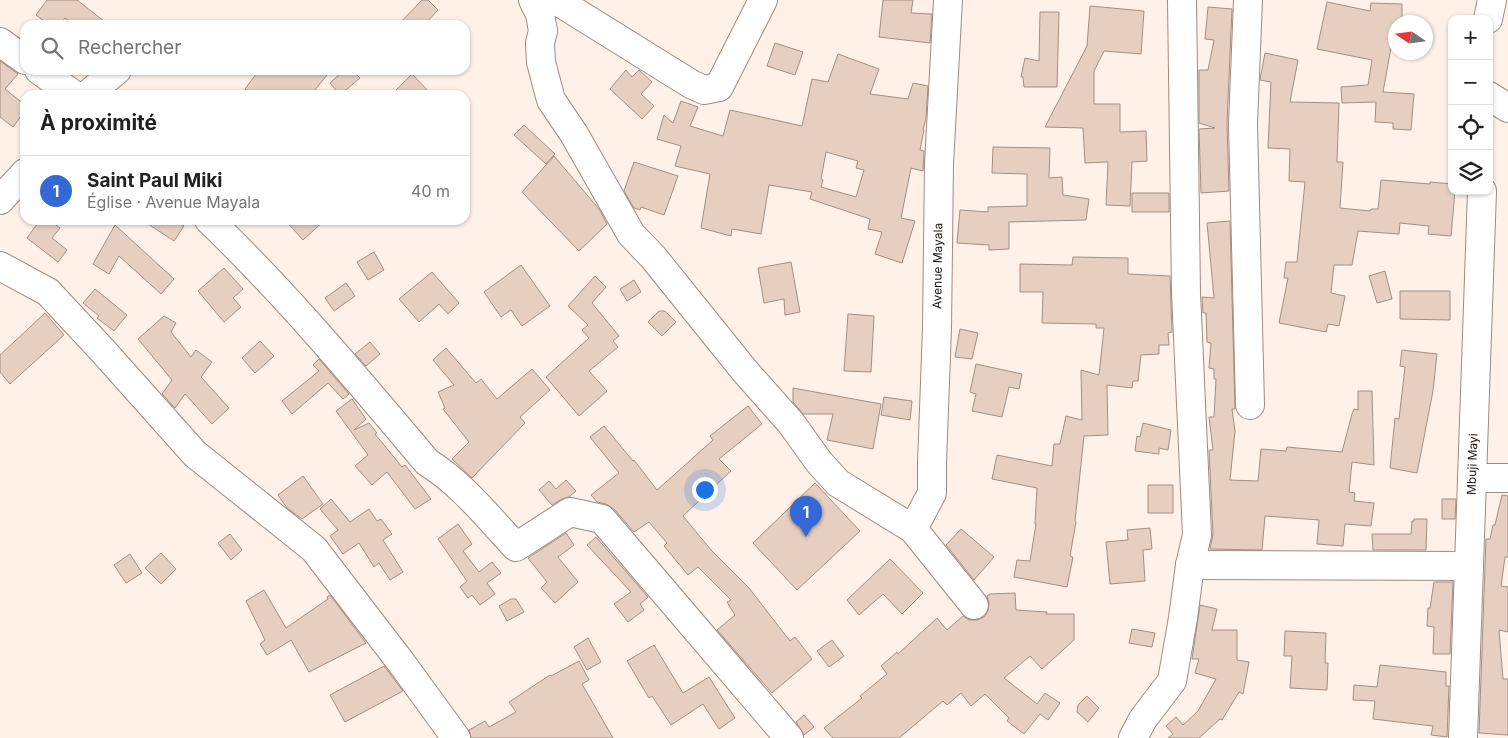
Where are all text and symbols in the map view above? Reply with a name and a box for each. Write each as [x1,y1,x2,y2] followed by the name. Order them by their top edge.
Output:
[1388,15,1433,60] north arrow
[1448,15,1493,195] map controls
[1448,15,1493,60] button: +
[20,20,470,75] search box
[38,34,66,62] icon: search
[78,36,181,59] text: Rechercher
[1448,60,1493,105] button: −
[1448,105,1493,150] button: locate
[40,110,157,135] text: À proximité
[1448,150,1493,195] button: layers
[87,169,223,192] text: Saint Paul Miki
[53,181,59,201] text: 1
[411,181,450,201] text: 40 m
[87,192,260,212] text: Église · Avenue Mayala
[929,223,945,309] street label: Avenue Mayala
[1463,433,1481,495] street label: Mbuji Mayi
[692,477,718,503] your location
[790,496,822,537] pin: 1

